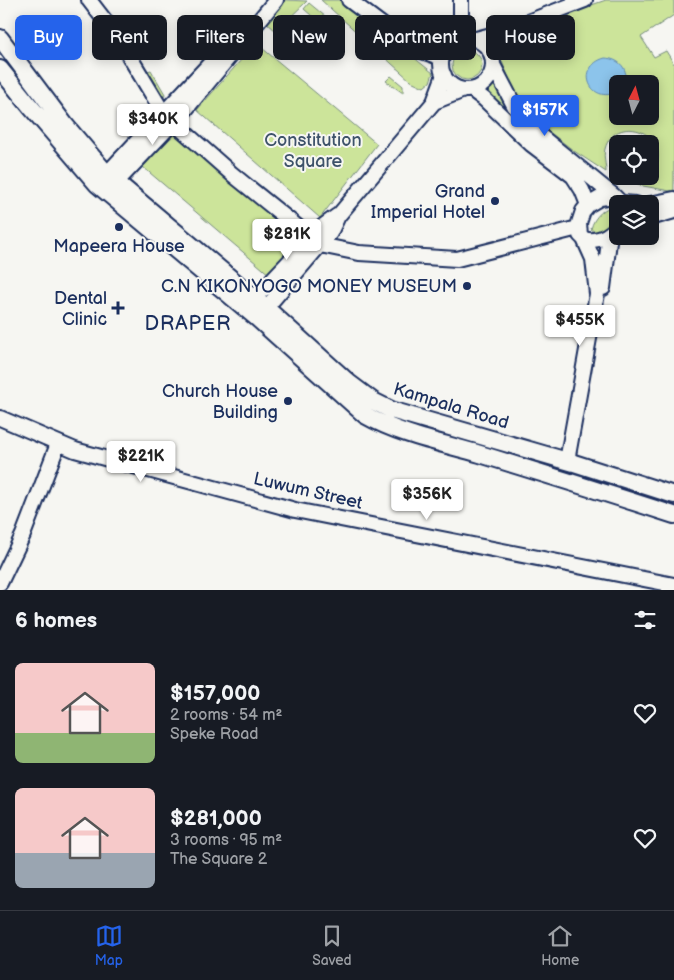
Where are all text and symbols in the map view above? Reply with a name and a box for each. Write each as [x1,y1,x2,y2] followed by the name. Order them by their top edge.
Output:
[15,15,82,60] chip: Buy
[92,15,167,60] chip: Rent
[177,15,263,60] chip: Filters
[273,15,345,60] chip: New
[355,15,476,60] chip: Apartment
[486,15,575,60] chip: House
[609,75,659,125] north arrow
[609,75,659,245] map controls
[510,94,580,137] pin: $157K
[522,101,568,120] text: $157K
[118,104,188,146] pin: $340K
[128,110,178,129] text: $340K
[264,130,362,172] park label: Constitution Square
[609,135,659,185] button: locate
[371,181,485,223] place label: Grand Imperial Hotel
[489,195,501,207] marker: Grand Imperial Hotel
[609,195,659,245] button: layers
[252,218,322,261] pin: $281K
[113,221,125,233] marker: Mapeera House
[263,225,311,244] text: $281K
[53,236,185,257] place label: Mapeera House
[161,276,457,297] place label: C.N KIKONYOGO MONEY MUSEUM
[461,280,473,292] marker: C.N KIKONYOGO MONEY MUSEUM
[54,288,107,330] place label: Dental Clinic
[111,301,125,315] marker: Dental Clinic
[545,304,615,347] pin: $455K
[555,311,605,330] text: $455K
[145,312,232,336] district label: DRAPER
[391,378,511,434] street label: Kampala Road
[162,381,278,423] place label: Church House Building
[282,395,294,407] marker: Church House Building
[106,440,176,483] pin: $221K
[118,447,165,466] text: $221K
[251,468,365,514] street label: Luwum Street
[392,478,462,521] pin: $356K
[402,485,452,504] text: $356K
[631,606,659,634] icon: filters
[15,608,97,633] text: 6 homes
[170,681,260,706] text: $157,000
[55,683,115,743] icon: home
[631,699,659,727] icon: heart
[170,706,282,725] text: 2 rooms · 54 m²
[170,725,259,744] text: Speke Road
[170,806,262,831] text: $281,000
[55,808,115,868] icon: home
[631,824,659,852] icon: heart
[170,831,282,850] text: 3 rooms · 95 m²
[170,850,267,869] text: The Square 2
[95,922,123,969] tab: Map
[312,922,352,969] tab: Saved
[541,922,579,969] tab: Home

